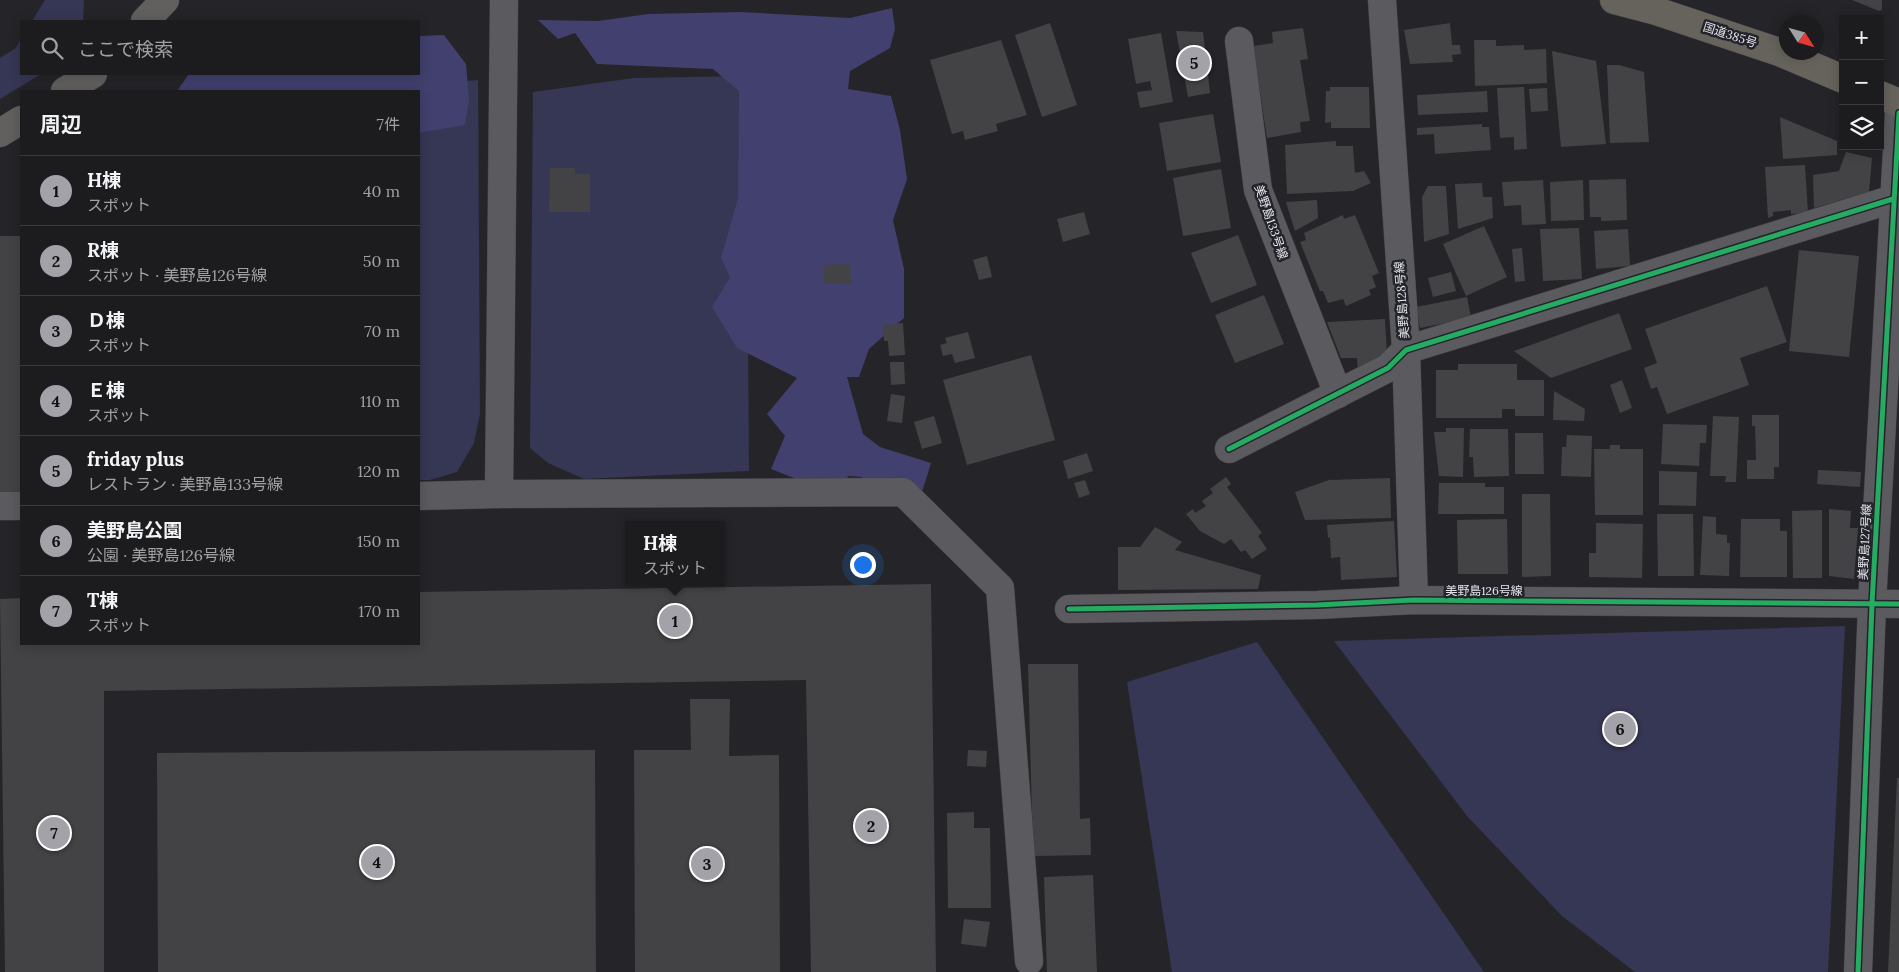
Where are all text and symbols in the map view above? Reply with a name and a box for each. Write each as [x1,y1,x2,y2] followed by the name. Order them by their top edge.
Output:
[1779,15,1824,60] north arrow
[1839,15,1884,150] map controls
[1839,15,1884,60] button: +
[1701,19,1759,50] street label: 国道385号
[20,20,420,75] search box
[38,34,66,62] icon: search
[78,37,173,61] text: ここで検索
[1178,44,1210,82] pin: 5
[1839,60,1884,105] button: −
[1839,105,1884,150] button: layers
[40,111,82,138] text: 周辺
[377,114,400,134] text: 7件
[87,168,121,192] text: H棟
[53,181,59,201] text: 1
[363,181,400,201] text: 40 m
[1252,183,1291,261] street label: 美野島133号線
[87,195,151,215] text: スポット
[87,238,119,262] text: R棟
[52,251,60,271] text: 2
[363,251,400,271] text: 50 m
[1391,261,1412,339] street label: 美野島128号線
[87,265,267,285] text: スポット · 美野島126号線
[87,308,125,332] text: Ｄ棟
[52,321,60,341] text: 3
[364,321,400,341] text: 70 m
[87,335,151,355] text: スポット
[87,378,125,402] text: Ｅ棟
[52,391,60,411] text: 4
[360,391,400,411] text: 110 m
[87,405,151,425] text: スポット
[87,447,184,471] text: friday plus
[52,461,60,481] text: 5
[357,461,400,481] text: 120 m
[87,474,283,494] text: レストラン · 美野島133号線
[1855,503,1874,580] street label: 美野島127号線
[87,518,182,542] text: 美野島公園
[625,521,725,586] popup
[51,531,61,551] text: 6
[357,531,400,551] text: 150 m
[643,531,677,555] text: H棟
[87,545,235,565] text: 公園 · 美野島126号線
[850,552,876,578] your location
[643,558,707,578] text: スポット
[1445,583,1523,598] street label: 美野島126号線
[87,588,118,612] text: T棟
[52,601,60,621] text: 7
[358,601,400,621] text: 170 m
[659,602,691,640] pin: 1
[87,615,151,635] text: スポット
[1604,710,1636,748] pin: 6
[855,807,887,845] pin: 2
[38,814,70,852] pin: 7
[361,843,393,881] pin: 4
[691,845,723,883] pin: 3

